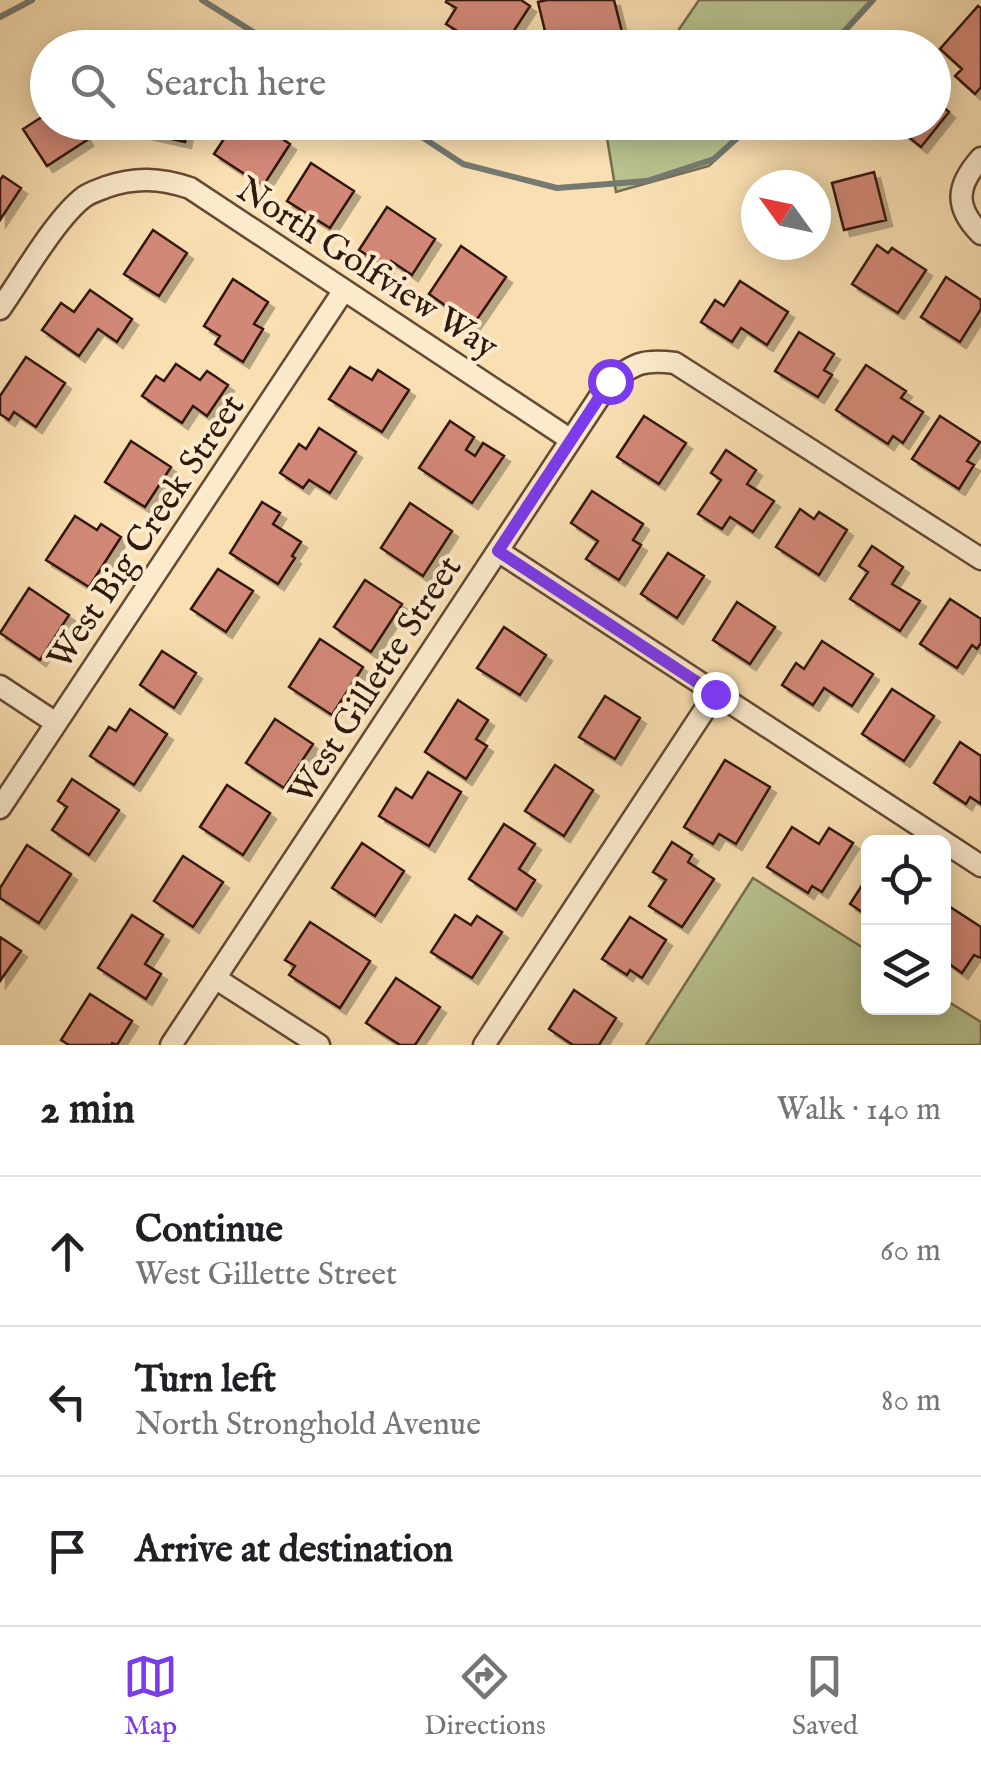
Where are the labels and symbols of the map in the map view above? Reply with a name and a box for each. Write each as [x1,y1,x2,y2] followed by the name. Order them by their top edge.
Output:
[227,168,506,371] street label: North Golfview Way
[741,170,831,260] north arrow
[588,359,634,405] route start
[38,386,256,678] street label: West Big Creek Street
[279,548,473,813] street label: West Gillette Street
[693,672,739,718] route end

